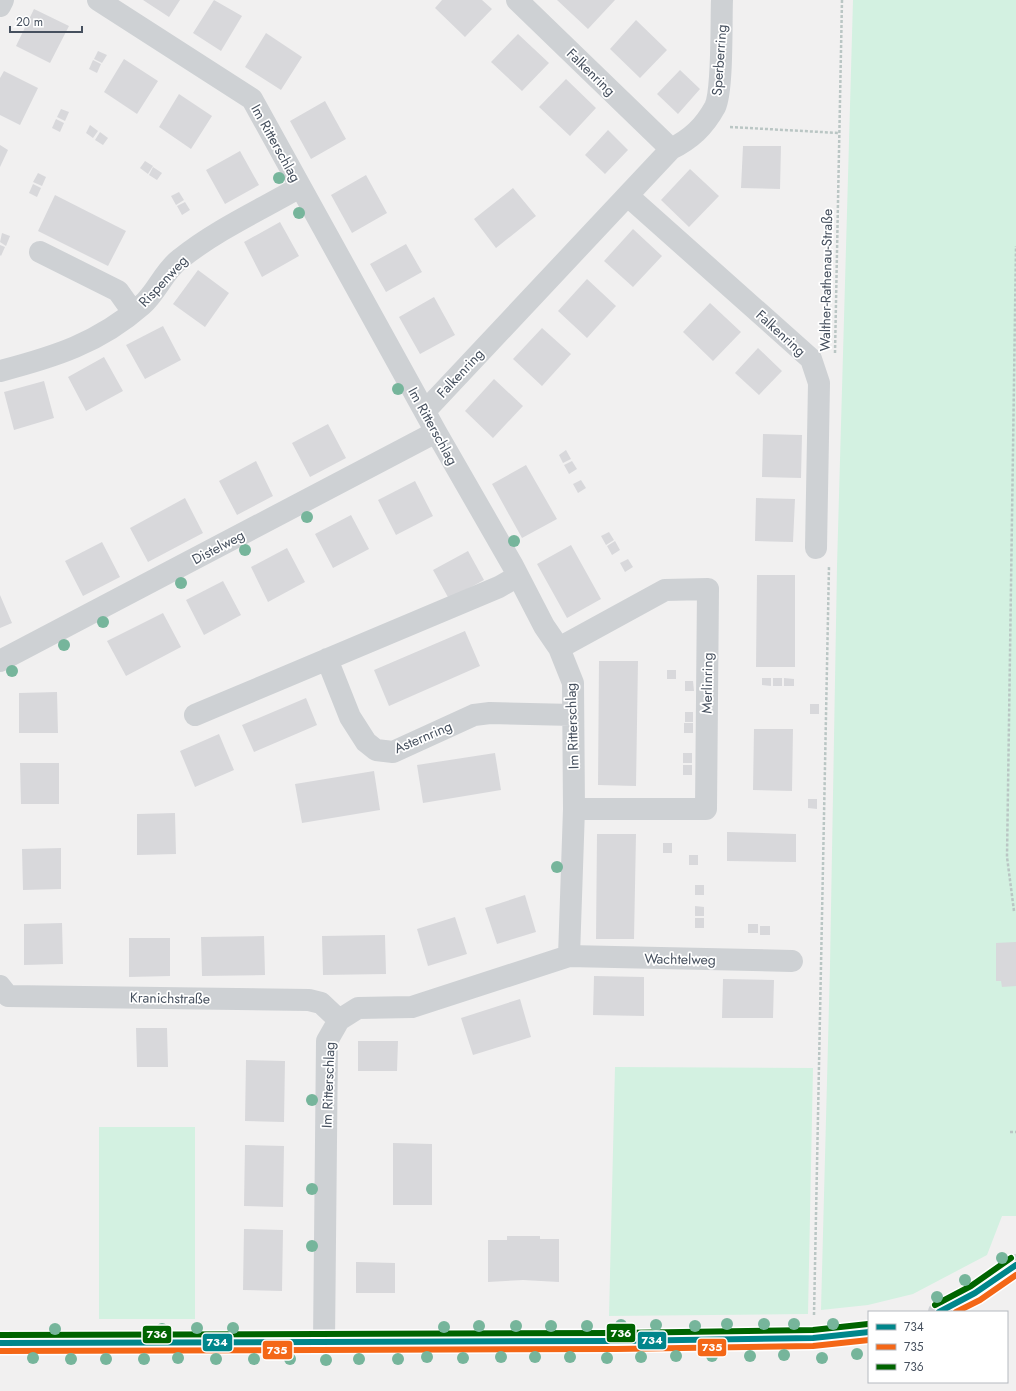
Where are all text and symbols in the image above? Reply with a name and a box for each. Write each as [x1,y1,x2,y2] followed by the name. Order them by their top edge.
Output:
[10,8,82,34] scale bar
[16,13,43,31] text: 20 m
[707,24,731,96] street label: Sperberring
[562,44,620,100] street label: Falkenring
[246,100,306,186] street label: Im Ritterschlag
[815,209,837,351] street label: Walther-Rathenau-Straße
[134,251,192,311] street label: Rispenweg
[752,305,810,361] street label: Falkenring
[432,344,488,402] street label: Falkenring
[403,383,463,469] street label: Im Ritterschlag
[188,525,248,569] street label: Distelweg
[696,652,718,714] street label: Merlinring
[560,682,584,770] street label: Im Ritterschlag
[391,716,455,758] street label: Asternring
[644,948,716,970] street label: Wachtelweg
[130,987,210,1009] street label: Kranichstraße
[316,1041,340,1129] street label: Im Ritterschlag
[868,1311,1008,1383] legend
[904,1318,924,1336] text: 734
[606,1323,636,1343] line badge: 736
[142,1325,172,1344] line badge: 736
[611,1325,631,1341] text: 736
[147,1326,167,1342] text: 736
[637,1331,667,1350] line badge: 734
[641,1332,663,1348] text: 734
[202,1333,233,1352] line badge: 734
[206,1334,228,1350] text: 734
[697,1338,727,1357] line badge: 735
[904,1338,924,1356] text: 735
[702,1339,722,1355] text: 735
[262,1340,293,1360] line badge: 735
[267,1342,287,1358] text: 735
[904,1358,924,1376] text: 736

